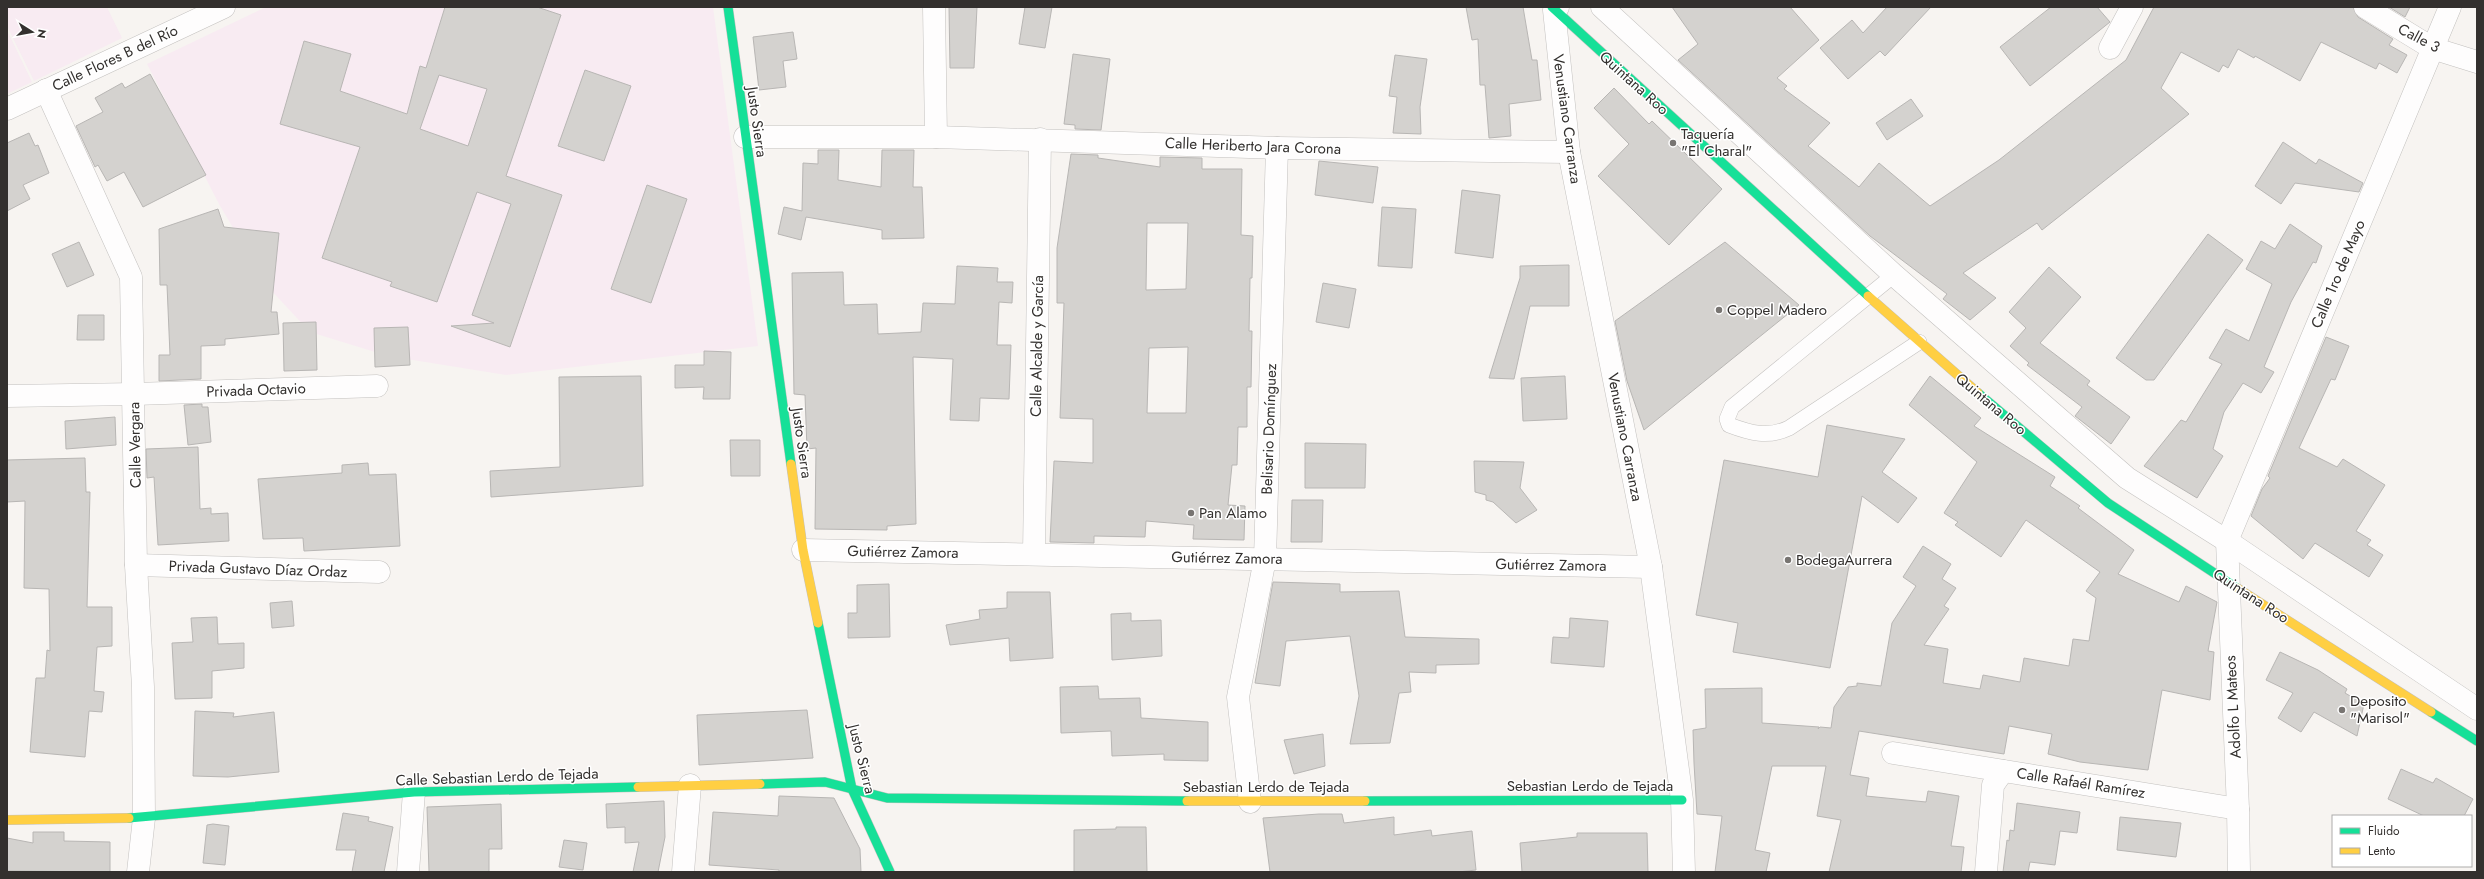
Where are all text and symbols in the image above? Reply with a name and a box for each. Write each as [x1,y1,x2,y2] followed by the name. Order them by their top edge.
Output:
[12,12,52,52] north arrow
[2394,18,2444,58] street label: Calle 3
[48,19,182,97] street label: Calle Flores B del Río
[33,28,51,40] text: N
[1594,46,1674,120] street label: Quintana Roo
[1547,53,1587,185] street label: Venustiano Carranza
[741,83,773,159] street label: Justo Sierra
[1681,123,1752,162] place label: Taquería "El Charal"
[1165,132,1341,160] street label: Calle Heriberto Jara Corona
[1668,138,1678,148] marker: Taquería "El Charal"
[2305,216,2371,332] street label: Calle 1ro de Mayo
[1025,275,1049,417] street label: Calle Alcalde y García
[1727,299,1827,321] place label: Coppel Madero
[1714,305,1724,315] marker: Coppel Madero
[1256,363,1282,495] street label: Belisario Domínguez
[1951,368,2031,440] street label: Quintana Roo
[1602,371,1648,503] street label: Venustiano Carranza
[206,377,306,403] street label: Privada Octavio
[123,402,147,488] street label: Calle Vergara
[786,404,818,480] street label: Justo Sierra
[1199,502,1267,524] place label: Pan Alamo
[1186,508,1196,518] marker: Pan Alamo
[847,540,959,564] street label: Gutiérrez Zamora
[1171,546,1283,570] street label: Gutiérrez Zamora
[1796,549,1892,571] place label: BodegaAurrera
[1495,553,1607,577] street label: Gutiérrez Zamora
[168,555,348,583] street label: Privada Gustavo Díaz Ordaz
[1783,555,1793,565] marker: BodegaAurrera
[2209,563,2293,629] street label: Quintana Roo
[2219,655,2247,759] street label: Adolfo L Mateos
[2350,690,2410,729] place label: Deposito "Marisol"
[2337,705,2347,715] marker: Deposito "Marisol"
[842,720,881,796] street label: Justo Sierra
[395,762,599,792] street label: Calle Sebastian Lerdo de Tejada
[2015,762,2147,804] street label: Calle Rafaél Ramírez
[1507,775,1673,797] street label: Sebastian Lerdo de Tejada
[1183,776,1349,798] street label: Sebastian Lerdo de Tejada
[2332,815,2472,867] legend
[2368,822,2400,840] text: Fluido
[2368,842,2396,860] text: Lento

